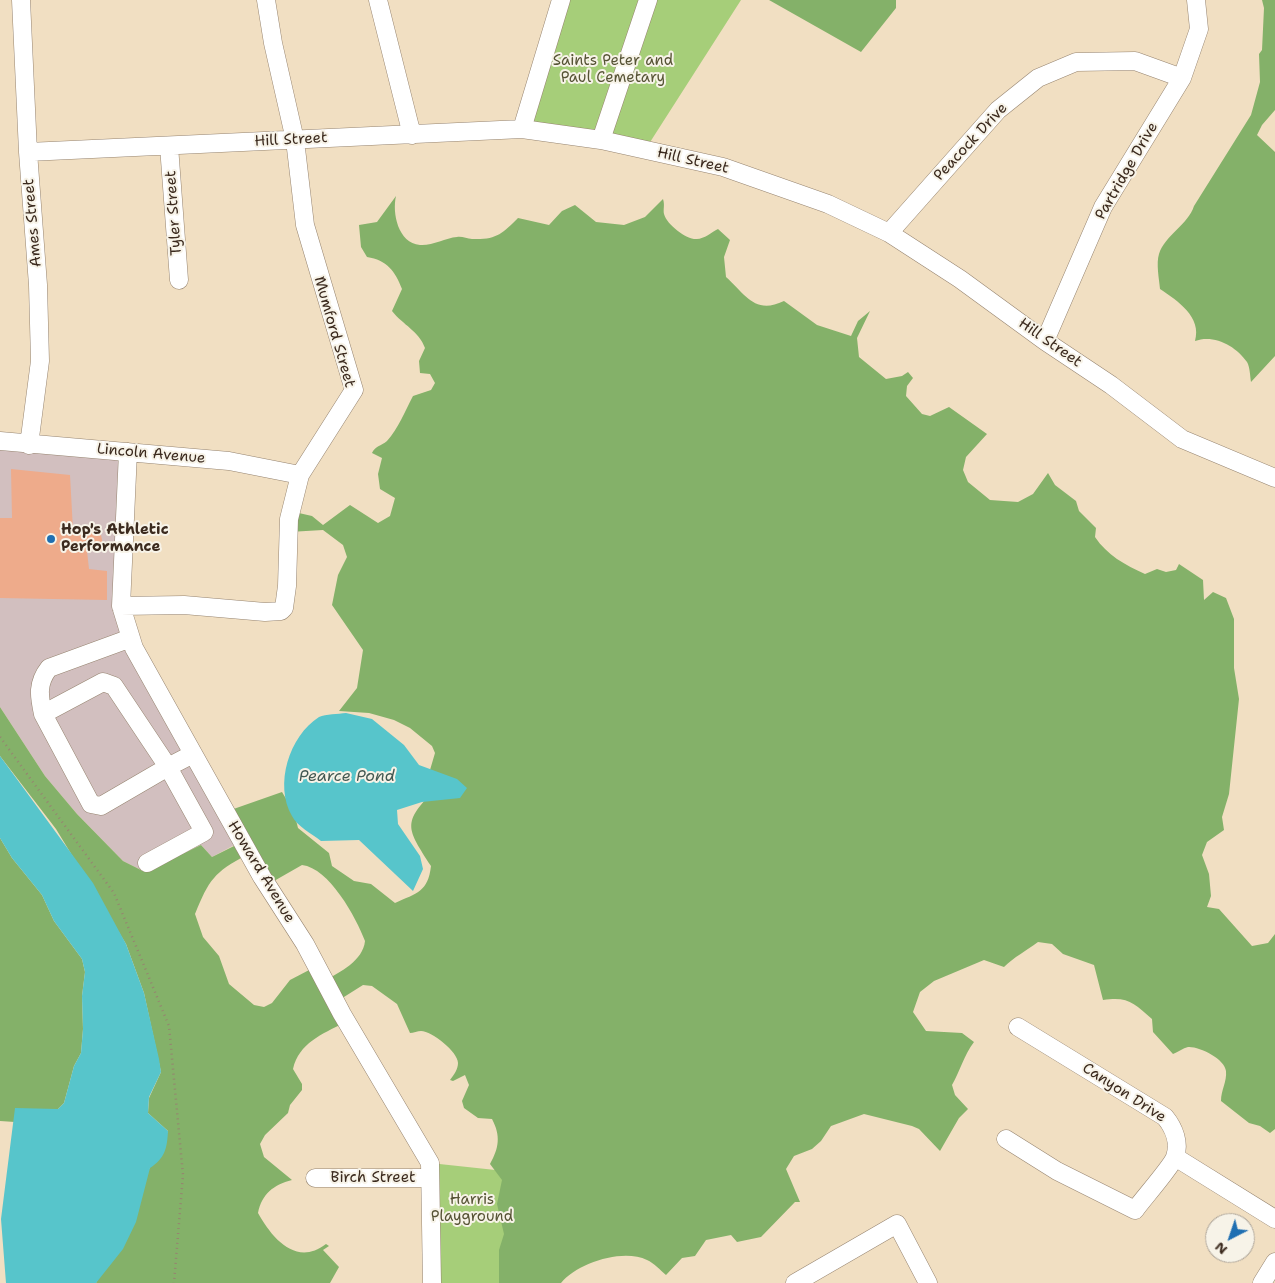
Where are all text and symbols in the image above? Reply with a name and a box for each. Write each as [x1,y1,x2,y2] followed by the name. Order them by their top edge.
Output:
[553,52,673,87] park label: Saints Peter and Paul Cemetary
[930,99,1012,185] street label: Peacock Drive
[1092,119,1162,223] street label: Partridge Drive
[254,129,328,151] street label: Hill Street
[655,144,731,178] street label: Hill Street
[162,170,186,256] street label: Tyler Street
[20,178,46,268] street label: Ames Street
[310,274,358,390] street label: Mumford Street
[1015,315,1085,371] street label: Hill Street
[96,440,206,468] street label: Lincoln Avenue
[61,521,169,556] place label: Hop's Athletic Performance
[45,533,57,545] marker: Hop's Athletic Performance
[299,767,395,787] water label: Pearce Pond
[224,818,298,926] street label: Howard Avenue
[1079,1059,1169,1127] street label: Canyon Drive
[330,1169,416,1187] street label: Birch Street
[431,1191,513,1226] park label: Harris Playground
[1205,1213,1255,1263] north arrow
[1211,1238,1231,1259] text: N

